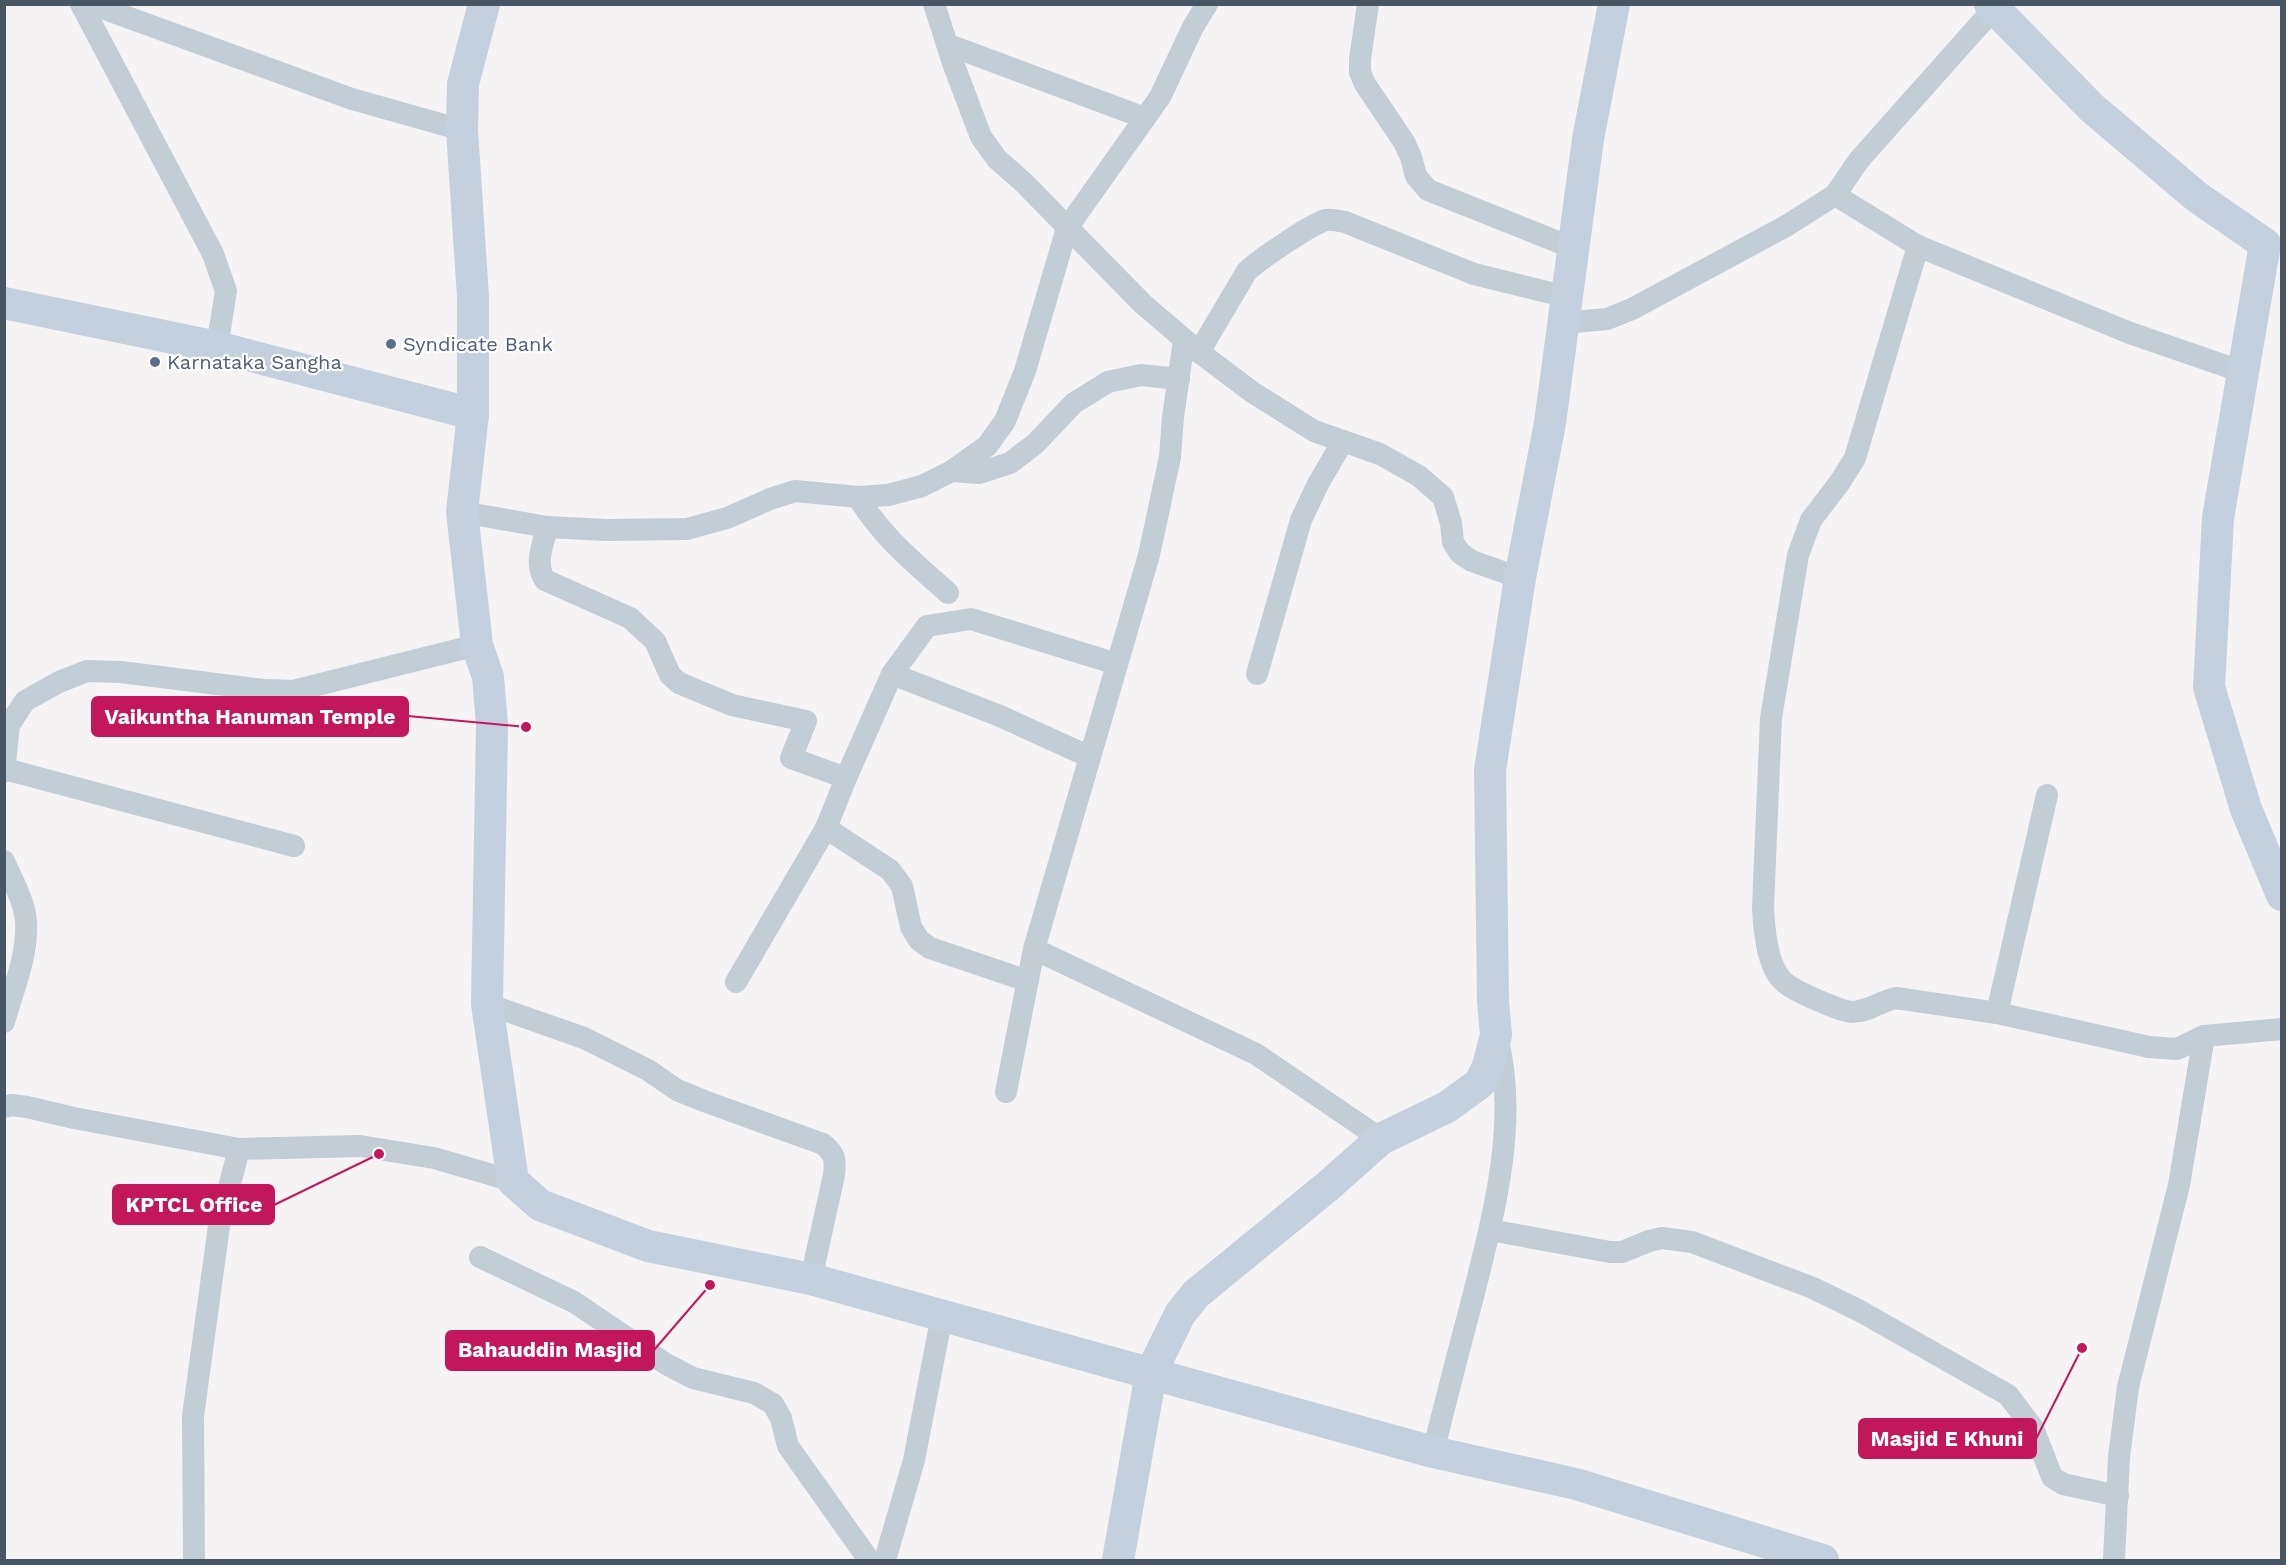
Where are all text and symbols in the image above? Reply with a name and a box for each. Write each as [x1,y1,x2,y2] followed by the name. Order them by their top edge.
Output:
[403,332,553,356] place label: Syndicate Bank
[384,337,398,351] marker: Syndicate Bank
[167,350,342,374] place label: Karnataka Sangha
[148,355,162,369] marker: Karnataka Sangha
[92,697,408,736] callout: Vaikuntha Hanuman Temple
[105,704,395,729] text: Vaikuntha Hanuman Temple
[113,1185,274,1224] callout: KPTCL Office
[126,1192,262,1217] text: KPTCL Office
[446,1331,654,1370] callout: Bahauddin Masjid
[458,1337,642,1362] text: Bahauddin Masjid
[1859,1419,2036,1458] callout: Masjid E Khuni
[1871,1426,2023,1451] text: Masjid E Khuni

